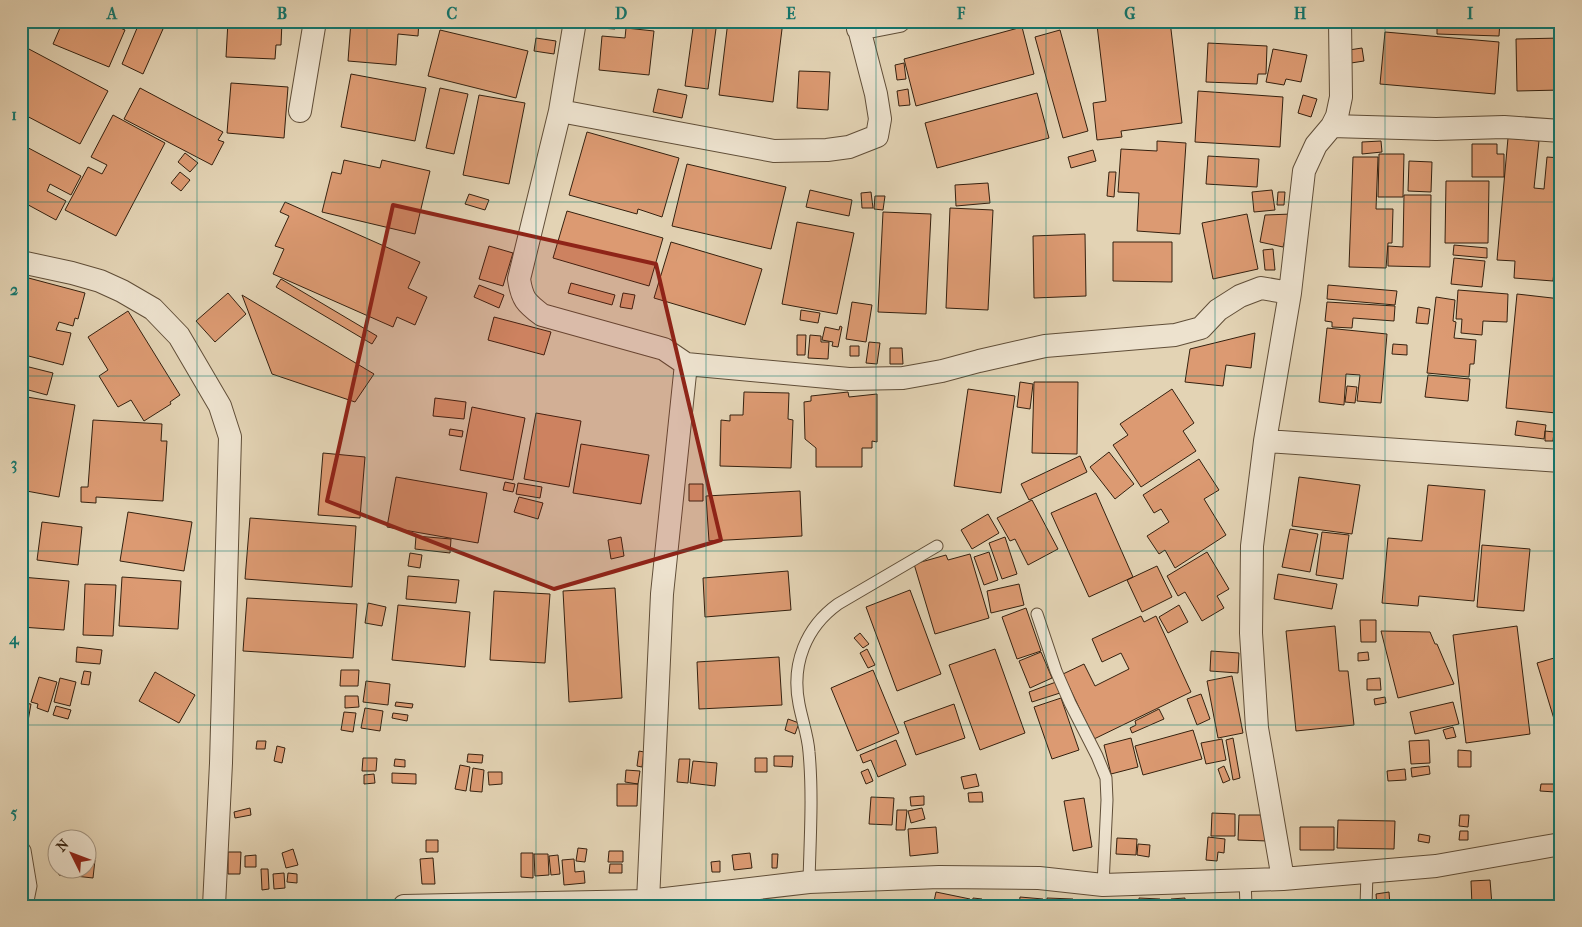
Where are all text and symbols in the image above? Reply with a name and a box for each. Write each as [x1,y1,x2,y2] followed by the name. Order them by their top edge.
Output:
[106,4,118,23] text: A
[277,4,287,23] text: B
[447,4,458,23] text: C
[615,4,627,23] text: D
[786,4,796,23] text: E
[956,4,966,23] text: F
[1124,4,1136,23] text: G
[1294,4,1307,23] text: H
[1467,4,1474,23] text: I
[11,105,17,124] text: 1
[10,280,18,299] text: 2
[11,454,17,474] text: 3
[8,629,20,649] text: 4
[11,803,18,822] text: 5
[48,830,98,880] north arrow
[53,836,73,855] text: N

